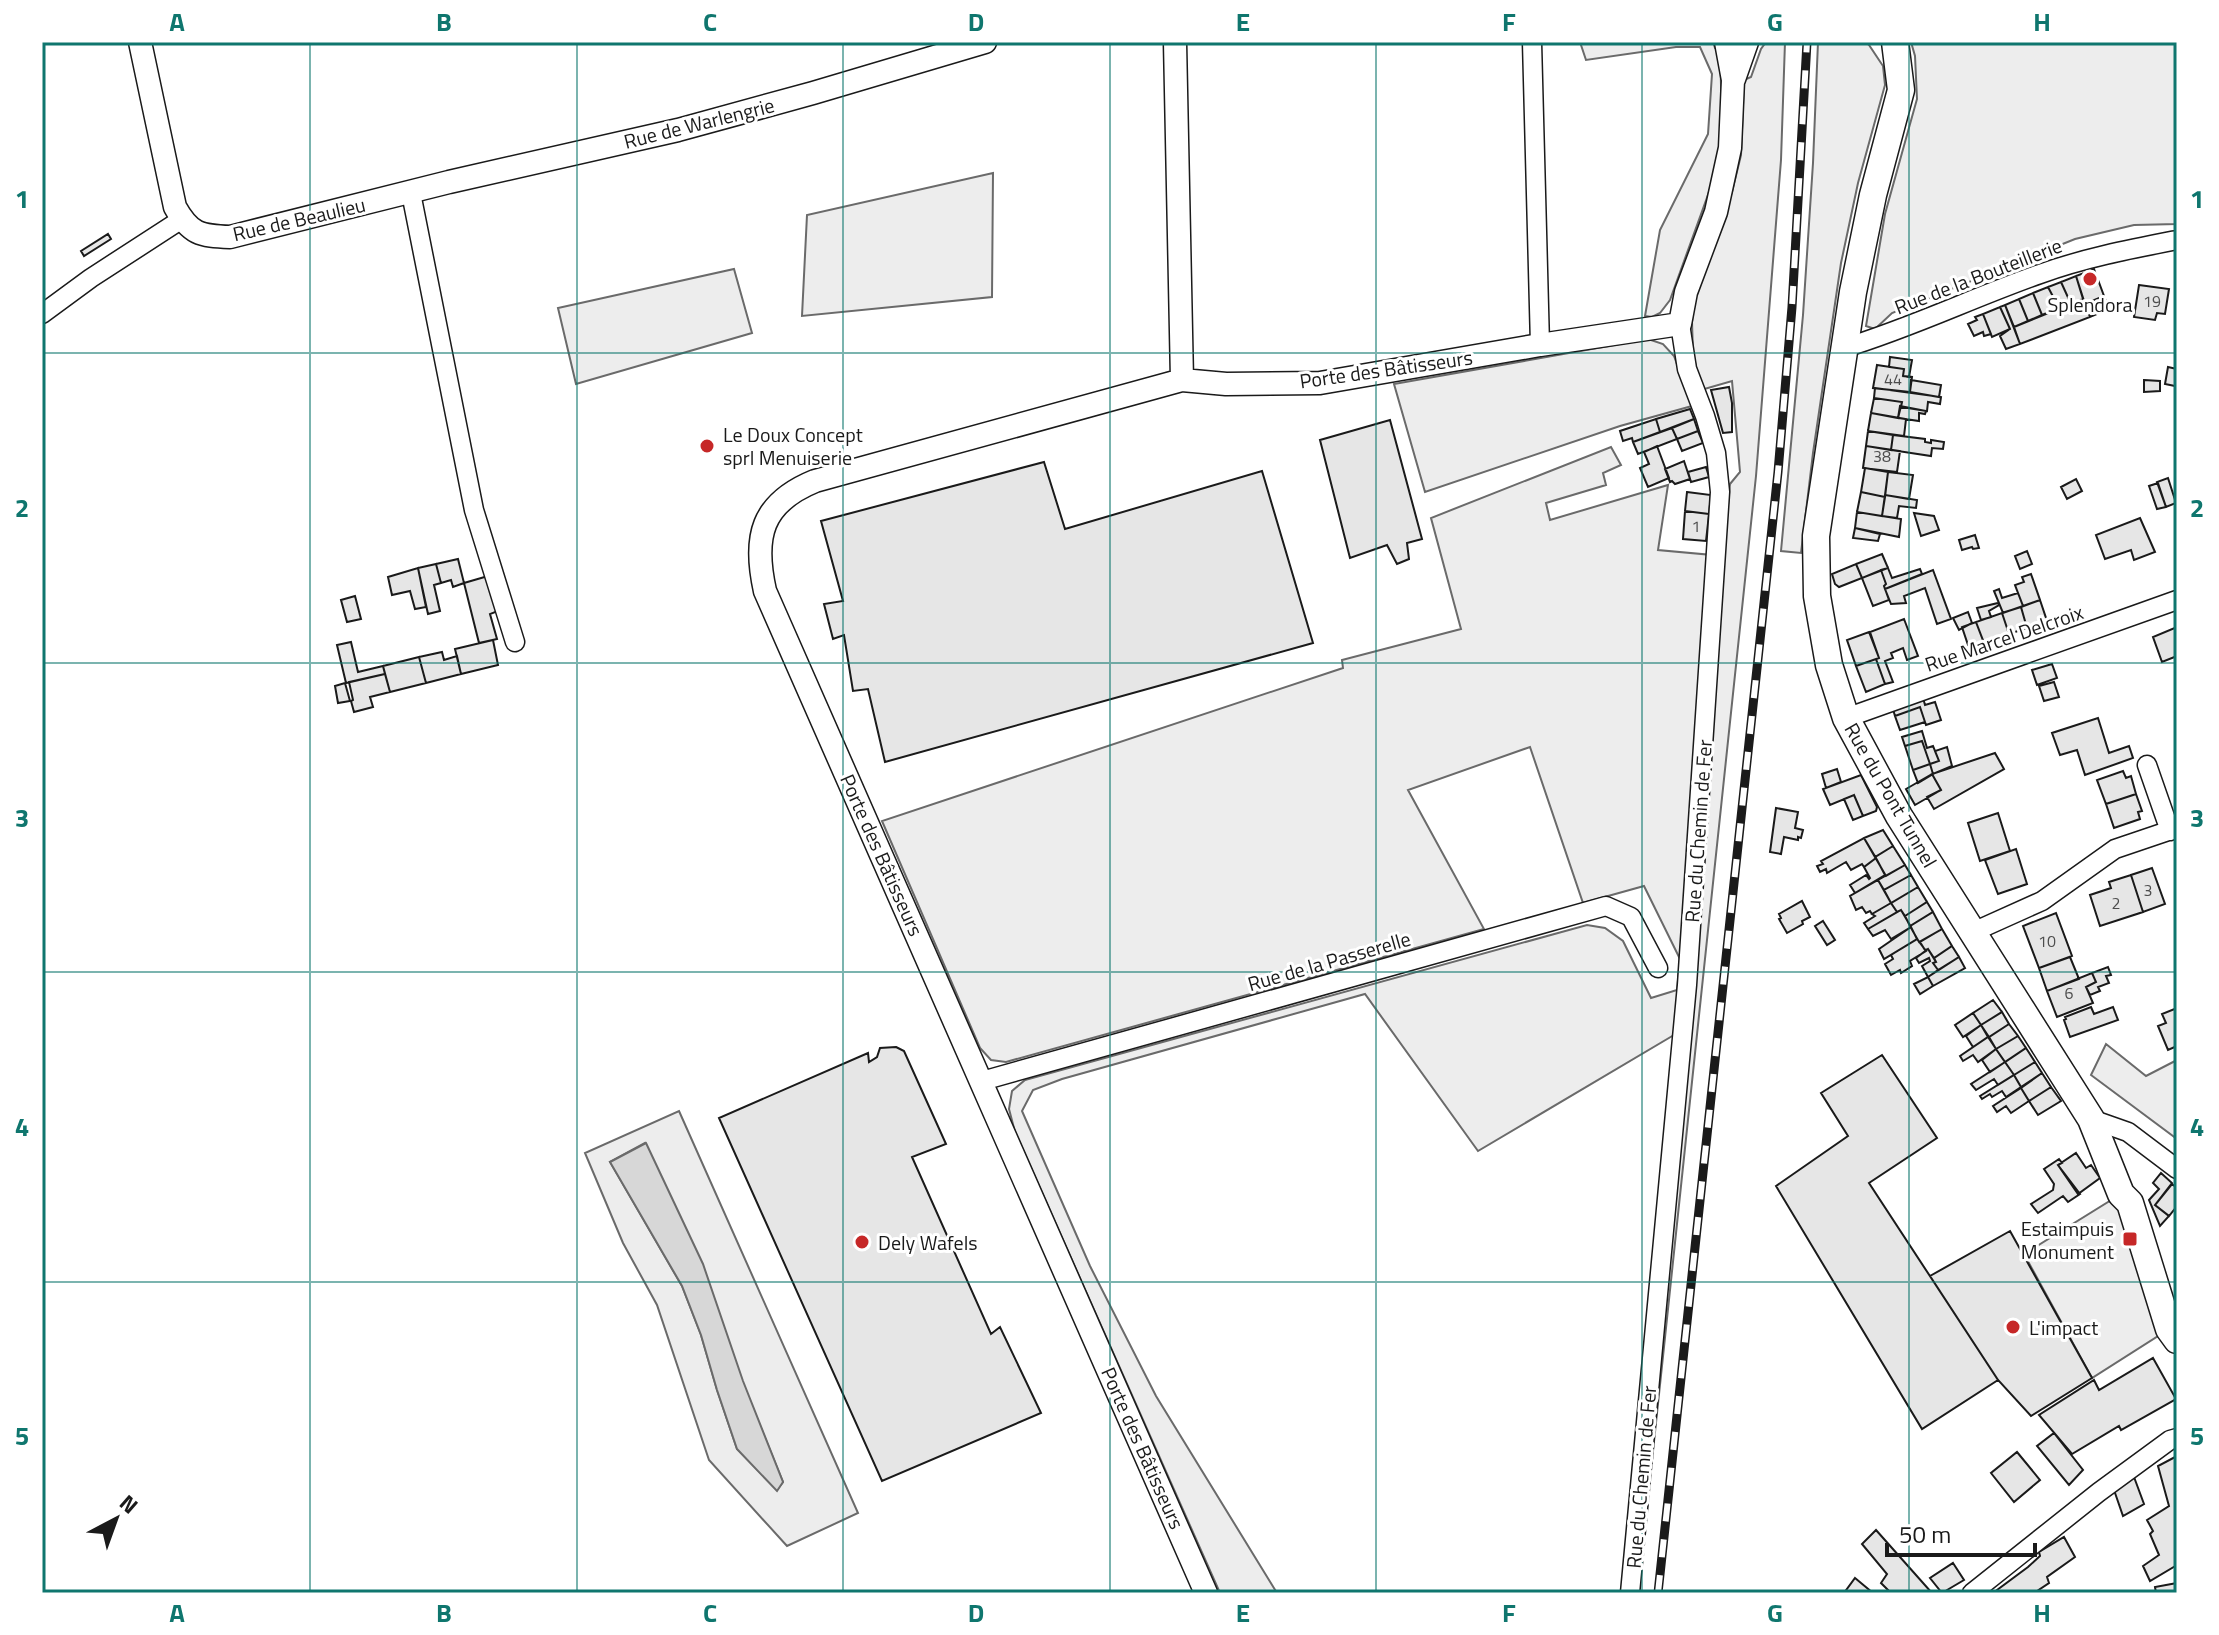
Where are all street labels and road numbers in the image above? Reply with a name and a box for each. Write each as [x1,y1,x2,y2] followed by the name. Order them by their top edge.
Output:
[621,89,777,157] street label: Rue de Warlengrie
[230,189,368,249] street label: Rue de Beaulieu
[1890,230,2066,322] street label: Rue de la Bouteillerie
[1297,342,1475,396] street label: Porte des Bâtisseurs
[1921,596,2087,680] street label: Rue Marcel Delcroix
[1837,717,1945,873] street label: Rue du Pont Tunnel
[1676,738,1720,923] street label: Rue du Chemin de Fer
[832,769,932,941] street label: Porte des Bâtisseurs
[1244,923,1414,999] street label: Rue de la Passerelle
[1093,1362,1193,1534] street label: Porte des Bâtisseurs
[1618,1384,1664,1570] street label: Rue du Chemin de Fer

